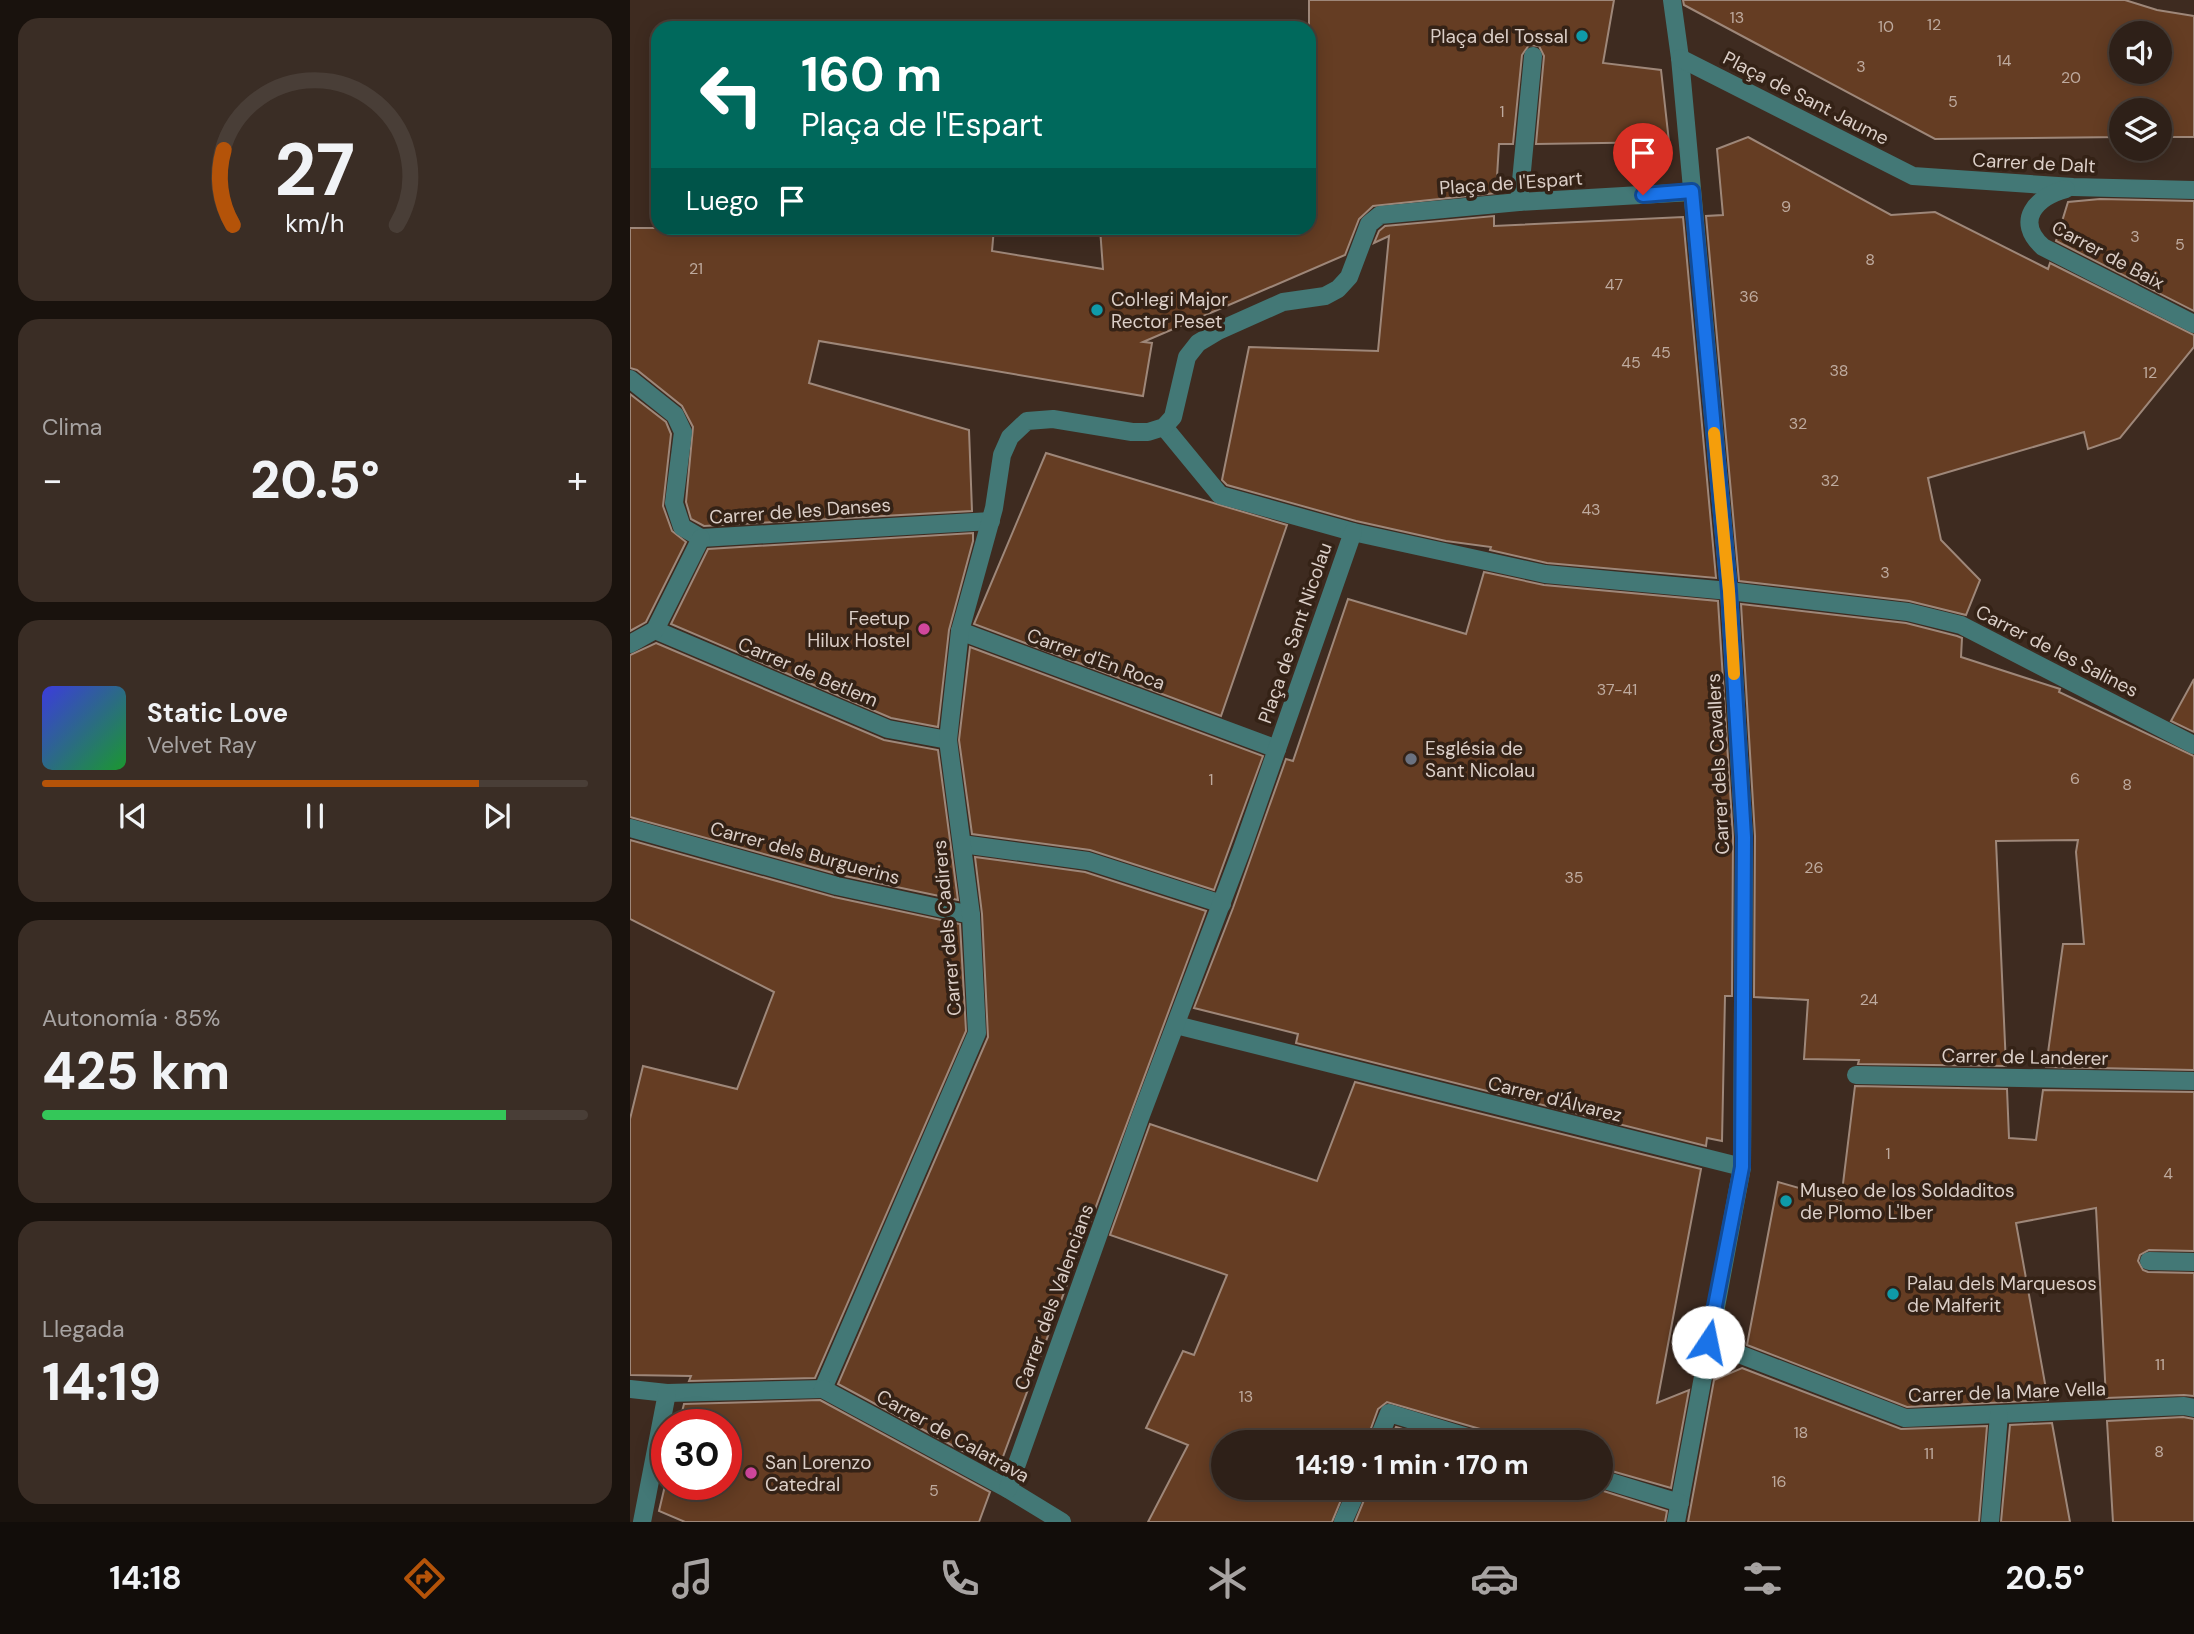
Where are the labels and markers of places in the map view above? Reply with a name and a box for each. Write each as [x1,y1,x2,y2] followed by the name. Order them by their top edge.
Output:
[1430,24,1568,49] place label: Plaça del Tossal
[1574,28,1590,44] marker: Plaça del Tossal
[1613,123,1673,195] pin
[1111,287,1228,334] place label: Col·legi Major Rector Peset
[1089,302,1105,318] marker: Col·legi Major Rector Peset
[807,606,910,653] place label: Feetup Hilux Hostel
[916,621,932,637] marker: Feetup Hilux Hostel
[1425,736,1535,783] place label: Església de Sant Nicolau
[1403,751,1419,767] marker: Església de Sant Nicolau
[1800,1178,2015,1225] place label: Museo de los Soldaditos de Plomo L'Iber
[1778,1193,1794,1209] marker: Museo de los Soldaditos de Plomo L'Iber
[1907,1271,2097,1318] place label: Palau dels Marquesos de Malferit
[1885,1286,1901,1302] marker: Palau dels Marquesos de Malferit
[765,1450,872,1497] place label: San Lorenzo Catedral
[743,1465,759,1481] marker: San Lorenzo Catedral

